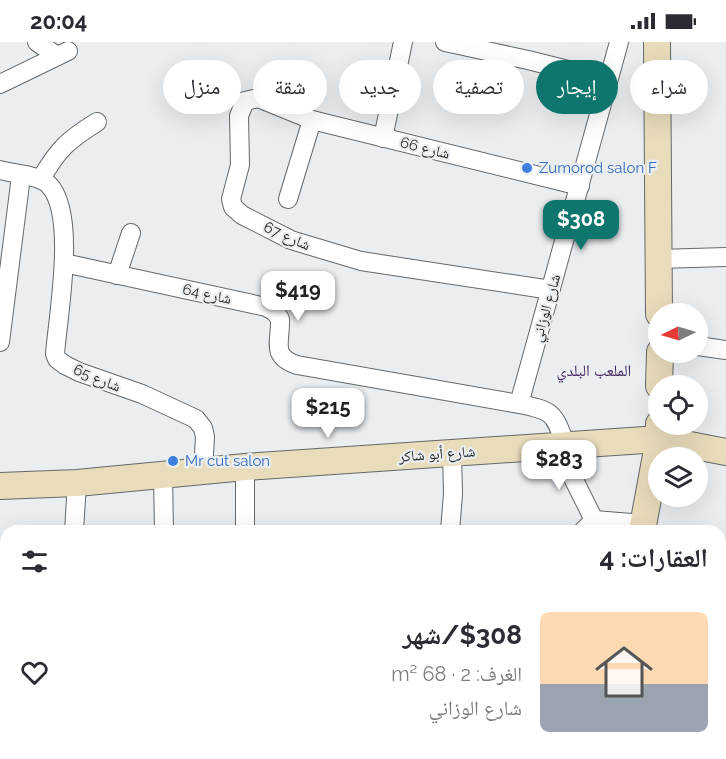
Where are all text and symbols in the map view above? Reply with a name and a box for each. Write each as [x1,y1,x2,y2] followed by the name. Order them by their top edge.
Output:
[30,8,87,34] text: 20:04
[163,60,241,114] chip: منزل
[253,60,327,114] chip: شقة
[339,60,421,114] chip: جديد
[433,60,524,114] chip: تصفية
[536,60,618,114] chip: إيجار
[630,60,708,114] chip: شراء
[398,133,452,164] street label: شارع 66
[539,159,657,177] place label: Zumorod salon F
[520,161,534,175] marker: Zumorod salon F
[545,200,617,251] pin: $308
[557,207,605,231] text: $308
[260,218,313,255] street label: شارع 67
[262,271,334,322] pin: $419
[528,272,567,345] street label: شارع الوزاني
[275,278,321,302] text: $419
[181,280,233,309] street label: شارع 64
[648,303,708,363] north arrow
[648,303,708,507] map controls
[70,360,123,397] street label: شارع 65
[557,361,631,383] district label: الملعب البلدي
[648,375,708,435] button: locate
[292,388,364,439] pin: $215
[306,395,350,419] text: $215
[523,440,595,491] pin: $283
[397,442,476,467] street label: شارع أبو شاكر
[535,447,583,471] text: $283
[648,447,708,507] button: layers
[185,452,270,470] place label: Mr cut salon
[166,454,180,468] marker: Mr cut salon
[599,543,708,573] text: العقارات: 4
[18,545,51,578] icon: filters
[403,620,522,650] text: $308/شهر
[588,636,660,708] icon: home
[18,656,51,689] icon: heart
[391,662,522,686] text: الغرف: 2 · 68 m²
[429,696,522,720] text: شارع الوزاني

